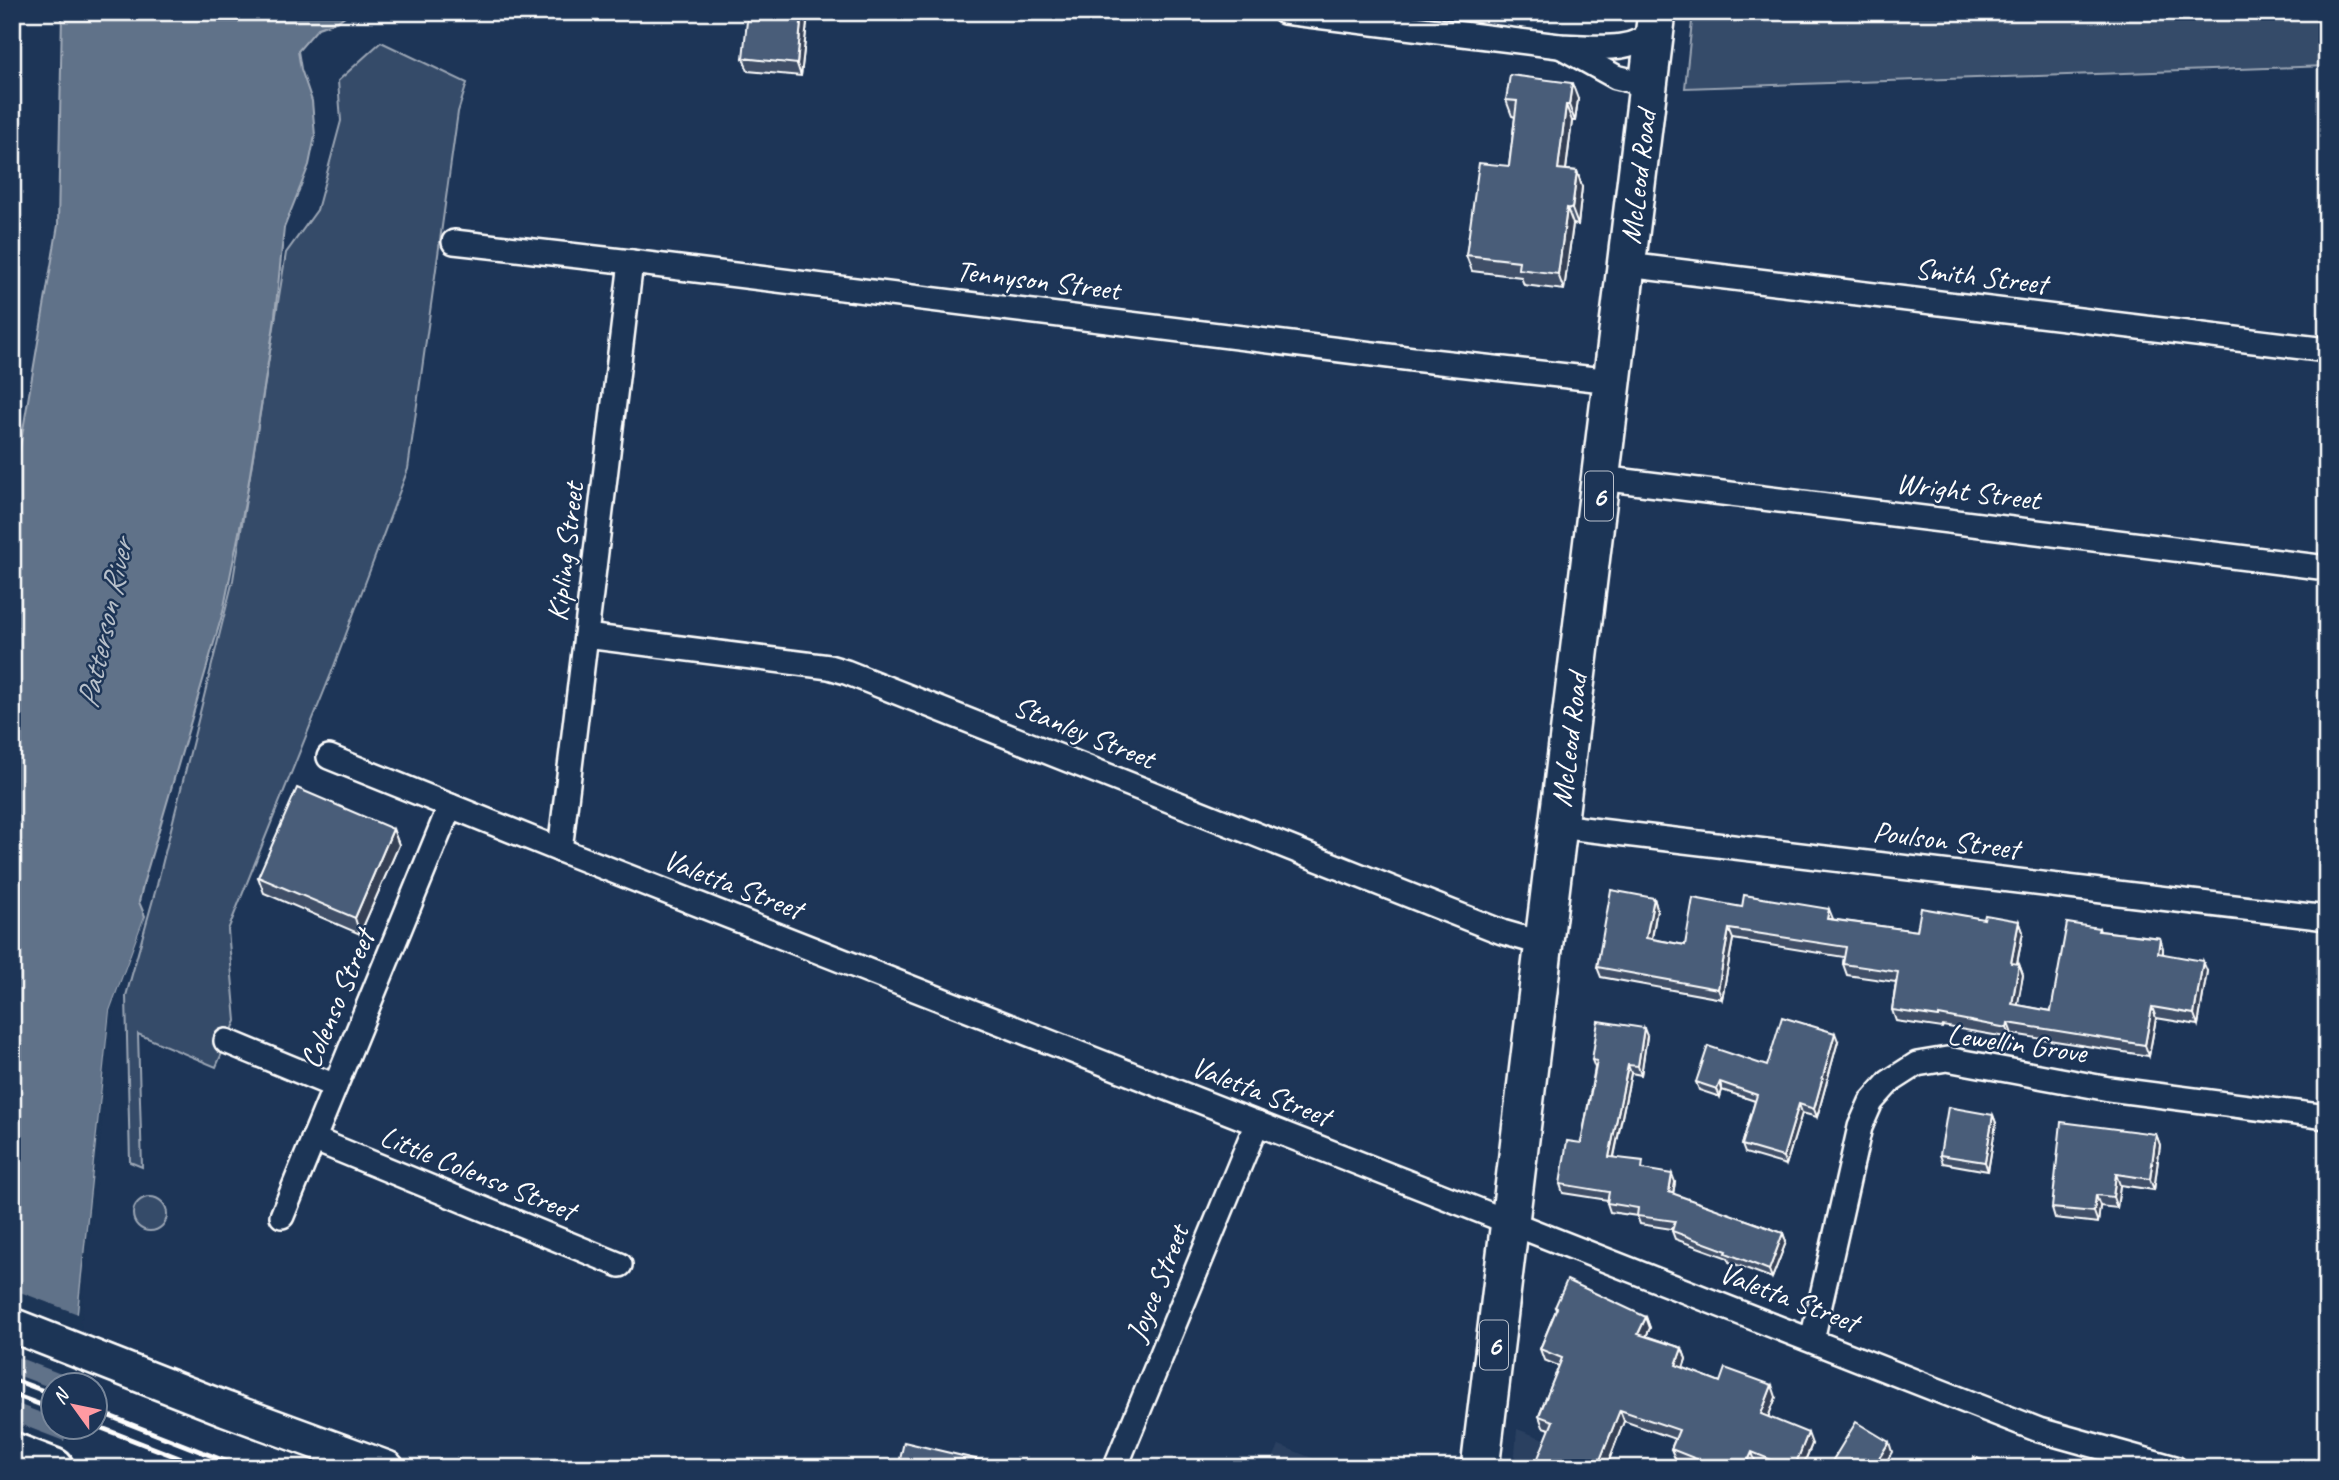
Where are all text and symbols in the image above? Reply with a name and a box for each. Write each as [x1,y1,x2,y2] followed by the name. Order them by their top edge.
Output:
[1611,104,1666,246] street label: McLeod Road
[1913,249,2053,303] street label: Smith Street
[954,251,1125,309] street label: Tennyson Street
[1894,463,2045,519] street label: Wright Street
[1585,472,1613,520] road number: 6
[538,478,593,623] street label: Kipling Street
[67,531,143,712] water label: Patterson River
[1542,667,1597,809] street label: McLeod Road
[1008,687,1163,779] street label: Stanley Street
[1871,812,2025,868] street label: Poulson Street
[658,840,812,929] street label: Valetta Street
[291,920,385,1074] street label: Colenso Street
[1945,1014,2091,1072] street label: Lewellin Grove
[1186,1047,1340,1136] street label: Valetta Street
[375,1117,585,1231] street label: Little Colenso Street
[1116,1217,1199,1348] street label: Joyce Street
[1714,1253,1868,1342] street label: Valetta Street
[1480,1320,1508,1370] road number: 6
[38,1372,108,1442] north arrow
[47,1383,76,1409] text: N

